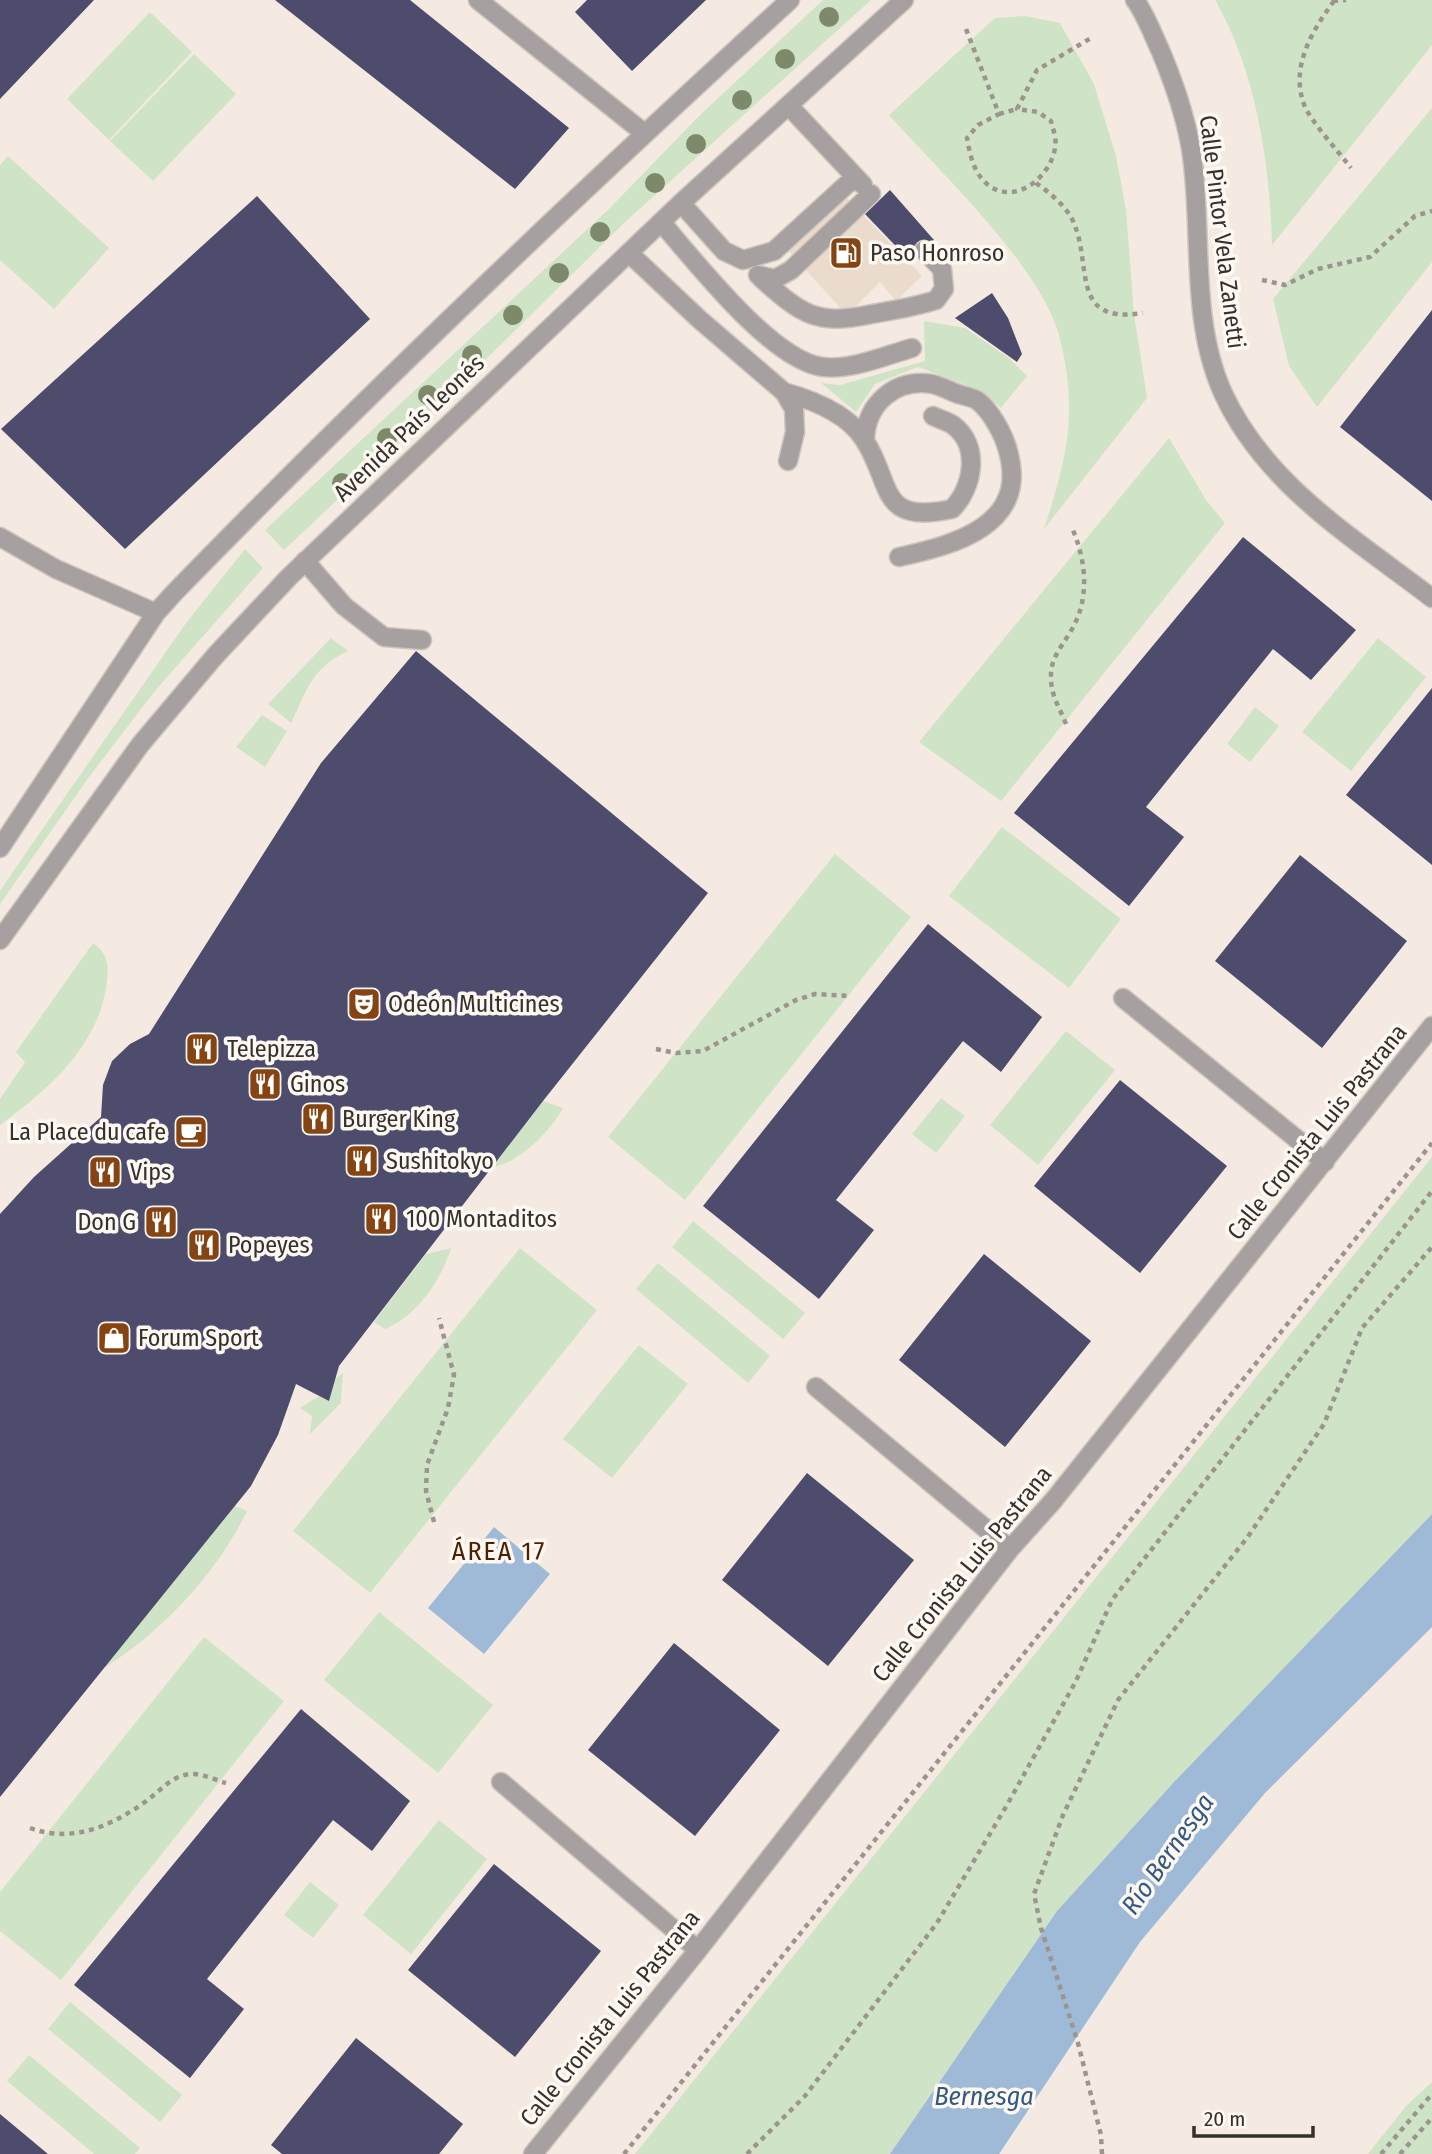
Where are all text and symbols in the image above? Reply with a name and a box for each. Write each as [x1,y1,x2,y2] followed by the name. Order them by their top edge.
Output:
[1194,114,1250,350] street label: Calle Pintor Vela Zanetti
[827,234,865,272] fuel station icon: Paso Honroso
[870,239,1004,267] place label: Paso Honroso
[328,349,490,507] street label: Avenida País Leonés
[345,985,383,1023] theatre icon: Odeón Multicines
[388,990,560,1018] place label: Odeón Multicines
[1221,1019,1413,1245] street label: Calle Cronista Luis Pastrana
[183,1030,221,1068] restaurant icon: Telepizza
[227,1035,316,1063] place label: Telepizza
[246,1065,284,1103] restaurant icon: Ginos
[290,1070,345,1098] place label: Ginos
[299,1100,337,1138] restaurant icon: Burger King
[342,1105,456,1133] place label: Burger King
[172,1113,210,1151] cafe icon: La Place du cafe
[9,1118,166,1146] place label: La Place du cafe
[343,1142,381,1180] restaurant icon: Sushitokyo
[386,1147,494,1175] place label: Sushitokyo
[86,1153,124,1191] restaurant icon: Vips
[130,1158,171,1186] place label: Vips
[362,1200,400,1238] restaurant icon: 100 Montaditos
[142,1203,180,1241] restaurant icon: Don G
[406,1205,557,1233] place label: 100 Montaditos
[77,1208,136,1236] place label: Don G
[185,1226,223,1264] restaurant icon: Popeyes
[228,1231,310,1259] place label: Popeyes
[95,1319,133,1357] shop icon: Forum Sport
[138,1324,259,1352] place label: Forum Sport
[866,1461,1058,1687] street label: Calle Cronista Luis Pastrana
[452,1536,546,1567] district label: ÁREA 17
[1115,1788,1221,1920] water label: Río Bernesga
[514,1905,706,2131] street label: Calle Cronista Luis Pastrana
[934,2081,1034,2112] water label: Bernesga
[1194,2094,1313,2138] scale bar
[1204,2106,1245,2132] text: 20 m

